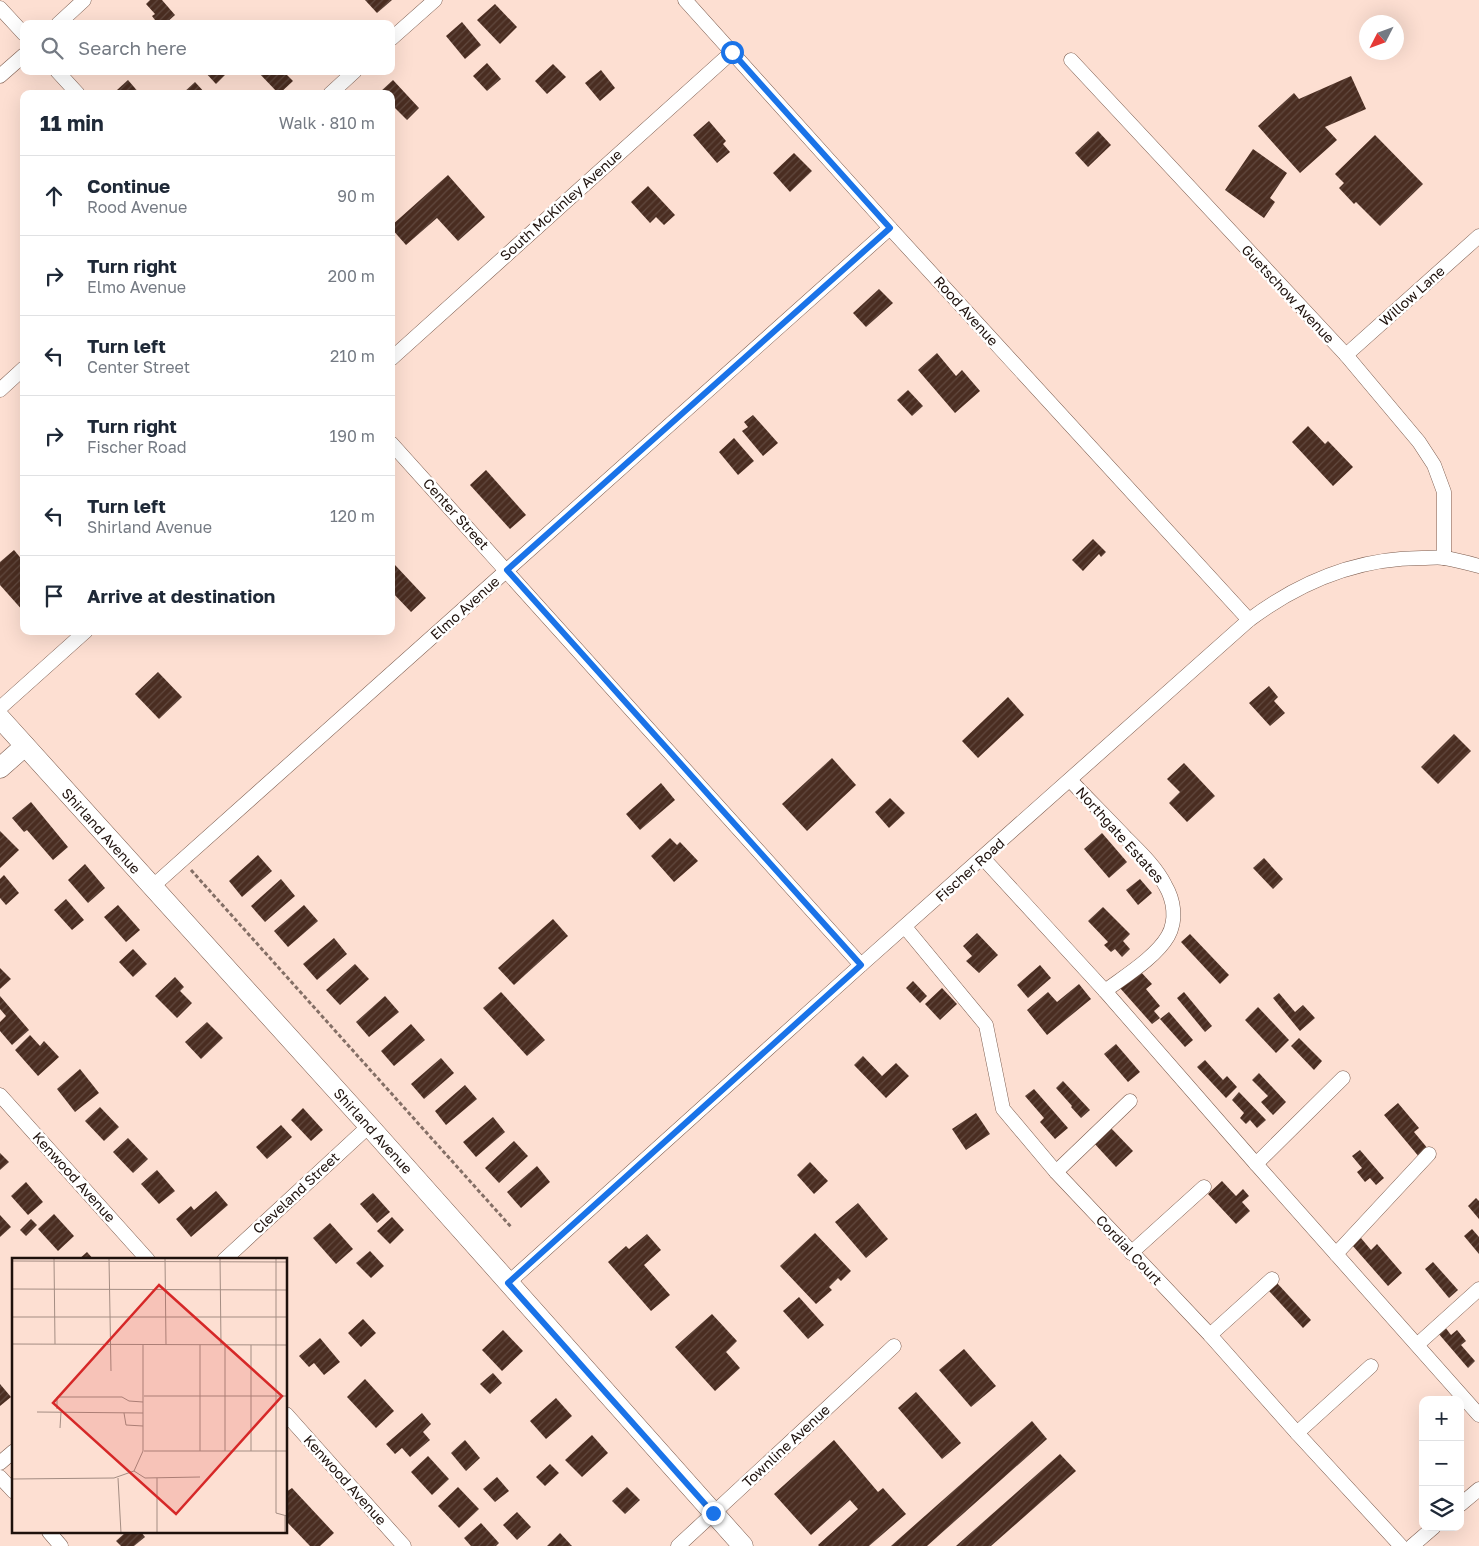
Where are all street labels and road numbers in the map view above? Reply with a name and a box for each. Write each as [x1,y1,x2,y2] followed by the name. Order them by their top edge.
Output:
[496,145,625,264] street label: South McKinley Avenue
[1238,241,1338,346] street label: Guetschow Avenue
[1376,262,1448,329] street label: Willow Lane
[931,272,1002,349] street label: Rood Avenue
[420,474,493,553] street label: Center Street
[427,572,503,643] street label: Elmo Avenue
[1073,783,1168,886] street label: Northgate Estates
[58,784,144,877] street label: Shirland Avenue
[932,834,1008,905] street label: Fischer Road
[330,1084,416,1177] street label: Shirland Avenue
[29,1128,119,1225] street label: Kenwood Avenue
[249,1148,342,1237] street label: Cleveland Street
[1093,1211,1166,1288] street label: Cordial Court
[738,1401,833,1491] street label: Townline Avenue
[300,1431,390,1528] street label: Kenwood Avenue

